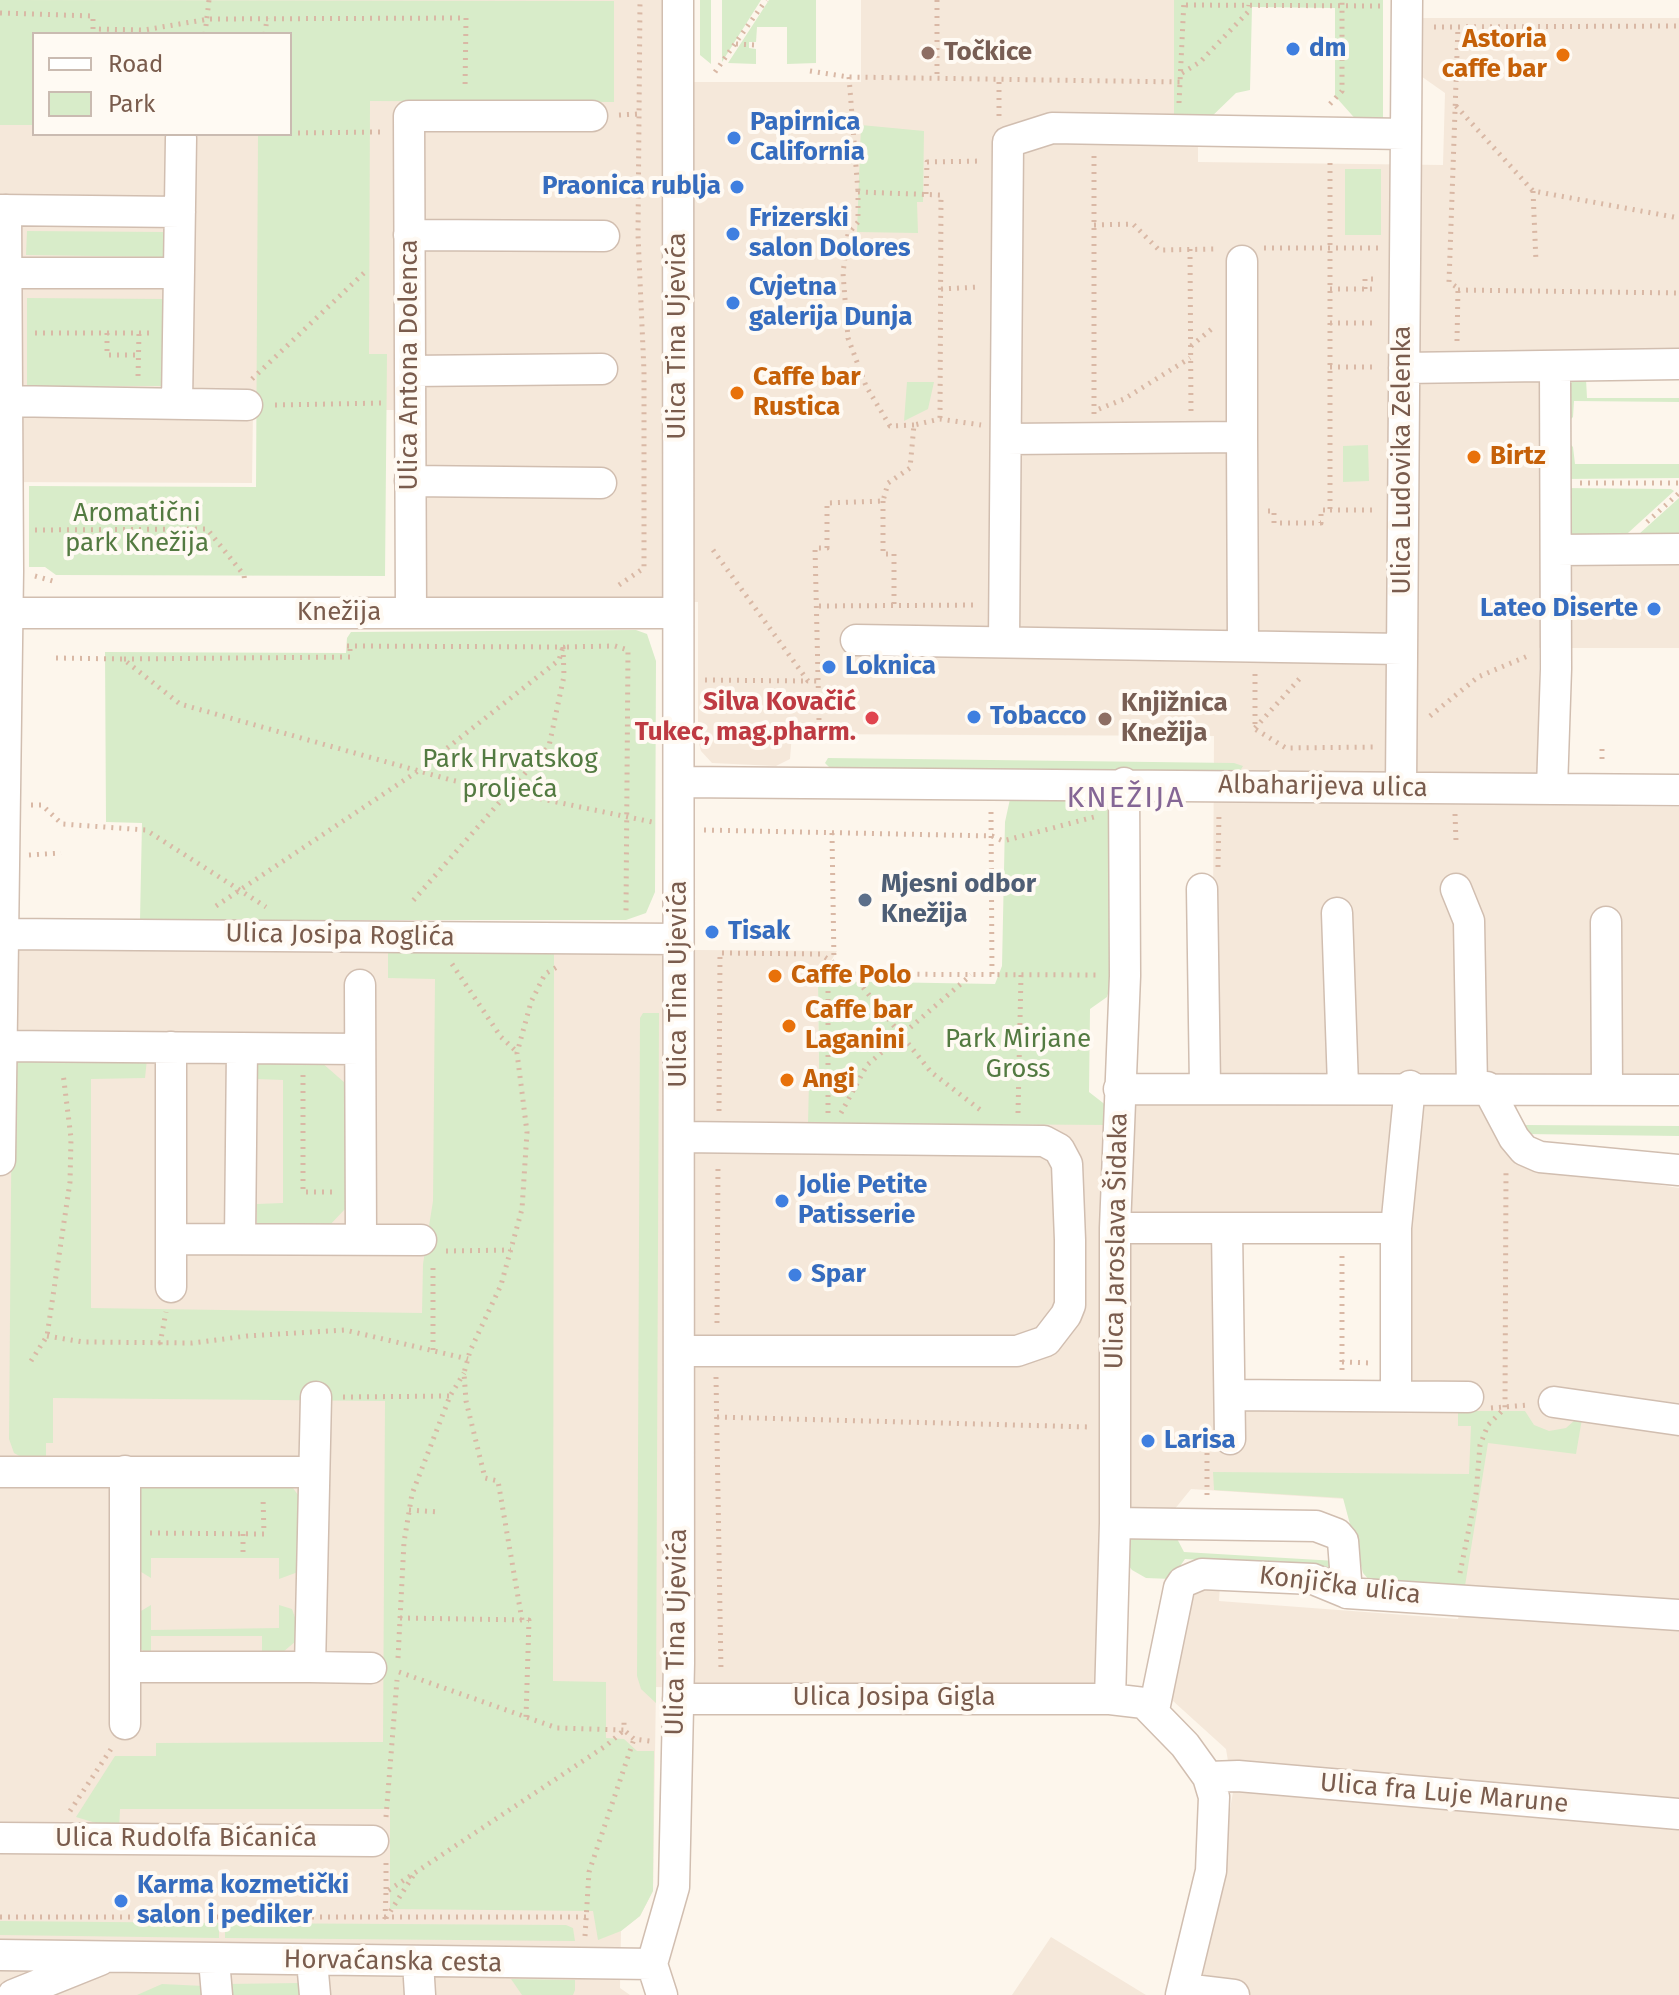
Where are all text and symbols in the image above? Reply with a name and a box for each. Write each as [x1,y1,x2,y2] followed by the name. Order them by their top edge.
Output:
[1442,24,1547,86] place label: Astoria caffe bar
[32,32,292,136] legend
[1309,33,1347,65] place label: dm
[944,37,1032,69] place label: Točkice
[1284,40,1302,58] marker: dm
[919,44,937,62] marker: Točkice
[1554,46,1572,64] marker: Astoria caffe bar
[108,50,163,78] text: Road
[108,90,155,118] text: Park
[750,107,865,168] place label: Papirnica California
[725,129,743,147] marker: Papirnica California
[542,171,721,203] place label: Praonica rublja
[728,178,746,196] marker: Praonica rublja
[749,203,911,264] place label: Frizerski salon Dolores
[724,225,742,243] marker: Frizerski salon Dolores
[662,232,694,440] street label: Ulica Tina Ujevića
[394,239,426,491] street label: Ulica Antona Dolenca
[749,272,912,334] place label: Cvjetna galerija Dunja
[724,294,742,312] marker: Cvjetna galerija Dunja
[1387,326,1419,594] street label: Ulica Ludovika Zelenka
[753,362,861,424] place label: Caffe bar Rustica
[728,384,746,402] marker: Caffe bar Rustica
[1490,441,1546,473] place label: Birtz
[1465,448,1483,466] marker: Birtz
[65,498,209,560] park label: Aromatični park Knežija
[1480,593,1638,625] place label: Lateo Diserte
[297,597,381,629] street label: Knežija
[1645,600,1663,618] marker: Lateo Diserte
[845,651,936,683] place label: Loknica
[820,658,838,676] marker: Loknica
[635,687,856,748] place label: Silva Kovačić Tukec, mag.pharm.
[1121,688,1228,750] place label: Knjižnica Knežija
[990,701,1086,733] place label: Tobacco
[965,708,983,726] marker: Tobacco
[863,709,881,727] marker: Silva Kovačić Tukec, mag.pharm.
[1096,710,1114,728] marker: Knjižnica Knežija
[422,744,598,806] park label: Park Hrvatskog proljeća
[1218,770,1428,804] street label: Albaharijeva ulica
[1067,781,1185,817] district label: KNEŽIJA
[881,869,1036,930] place label: Mjesni odbor Knežija
[663,880,695,1088] street label: Ulica Tina Ujevića
[856,891,874,909] marker: Mjesni odbor Knežija
[728,916,790,948] place label: Tisak
[225,918,455,954] street label: Ulica Josipa Roglića
[703,923,721,941] marker: Tisak
[791,960,911,992] place label: Caffe Polo
[766,967,784,985] marker: Caffe Polo
[805,995,913,1056] place label: Caffe bar Laganini
[780,1017,798,1035] marker: Caffe bar Laganini
[945,1024,1091,1086] park label: Park Mirjane Gross
[803,1064,855,1096] place label: Angi
[778,1071,796,1089] marker: Angi
[1099,1112,1135,1370] street label: Ulica Jaroslava Šidaka
[798,1170,927,1232] place label: Jolie Petite Patisserie
[773,1192,791,1210] marker: Jolie Petite Patisserie
[811,1259,866,1291] place label: Spar
[786,1266,804,1284] marker: Spar
[1164,1425,1236,1457] place label: Larisa
[1139,1432,1157,1450] marker: Larisa
[660,1528,694,1736] street label: Ulica Tina Ujevića
[1257,1561,1423,1611] street label: Konjička ulica
[792,1682,996,1714] street label: Ulica Josipa Gigla
[1319,1768,1569,1820] street label: Ulica fra Luje Marune
[55,1823,317,1855] street label: Ulica Rudolfa Bićanića
[137,1870,349,1932] place label: Karma kozmetički salon i pediker
[112,1892,130,1910] marker: Karma kozmetički salon i pediker
[283,1944,503,1980] street label: Horvaćanska cesta

